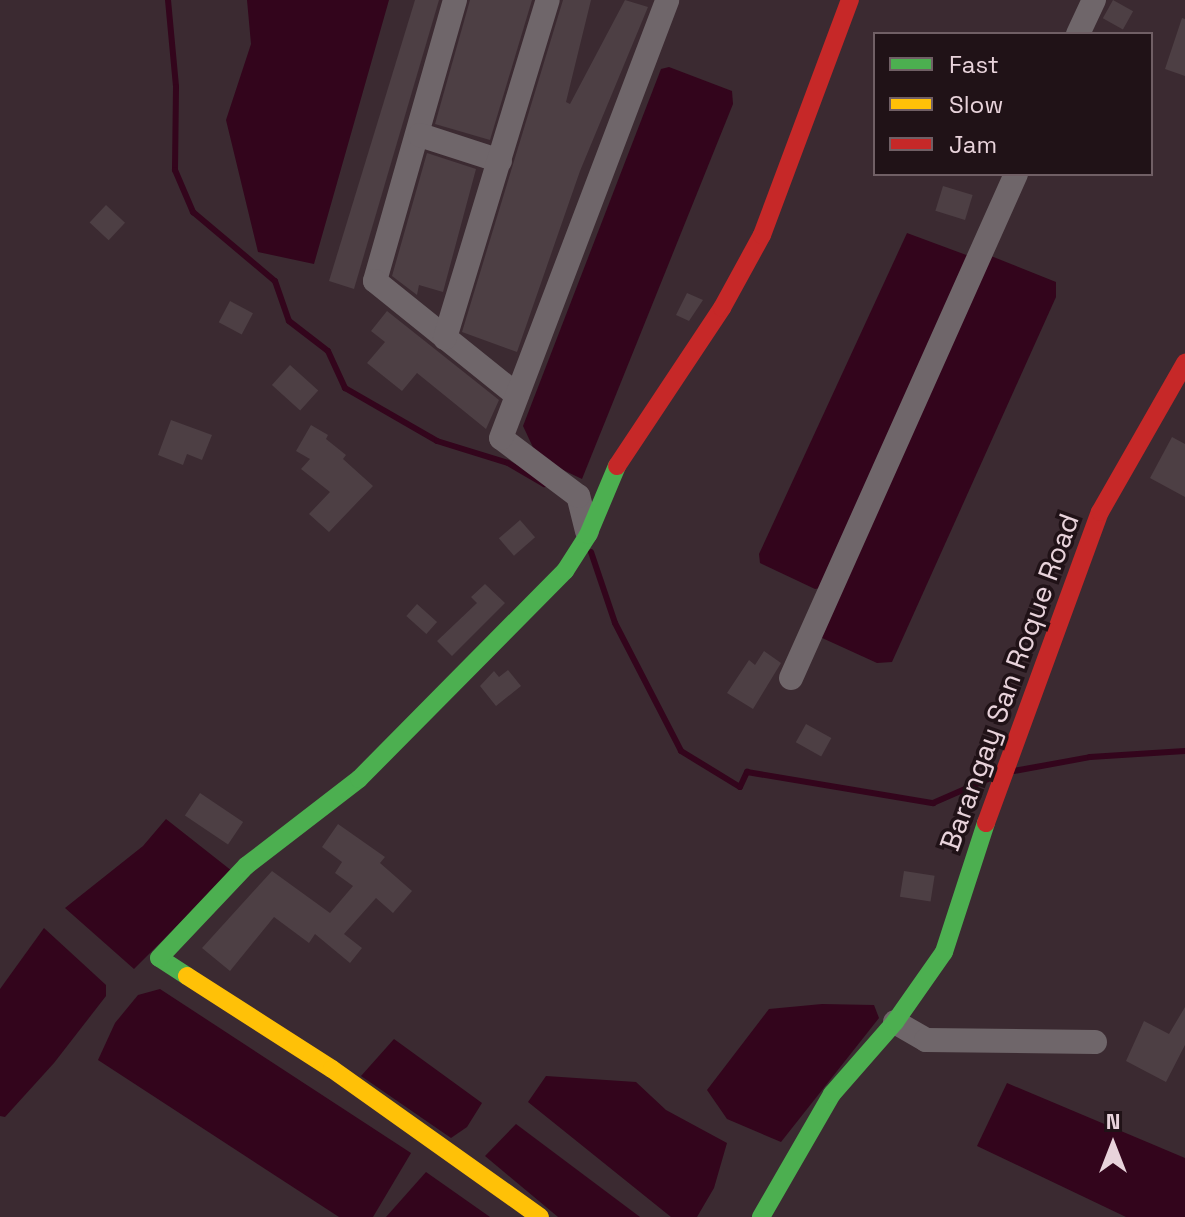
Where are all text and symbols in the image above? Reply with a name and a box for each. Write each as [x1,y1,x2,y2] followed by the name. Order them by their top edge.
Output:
[873,32,1153,176] legend
[949,49,999,80] text: Fast
[949,89,1003,120] text: Slow
[949,129,997,160] text: Jam
[932,509,1086,855] street label: Barangay San Roque Road
[1073,1105,1153,1185] north arrow
[1106,1107,1120,1135] text: N

